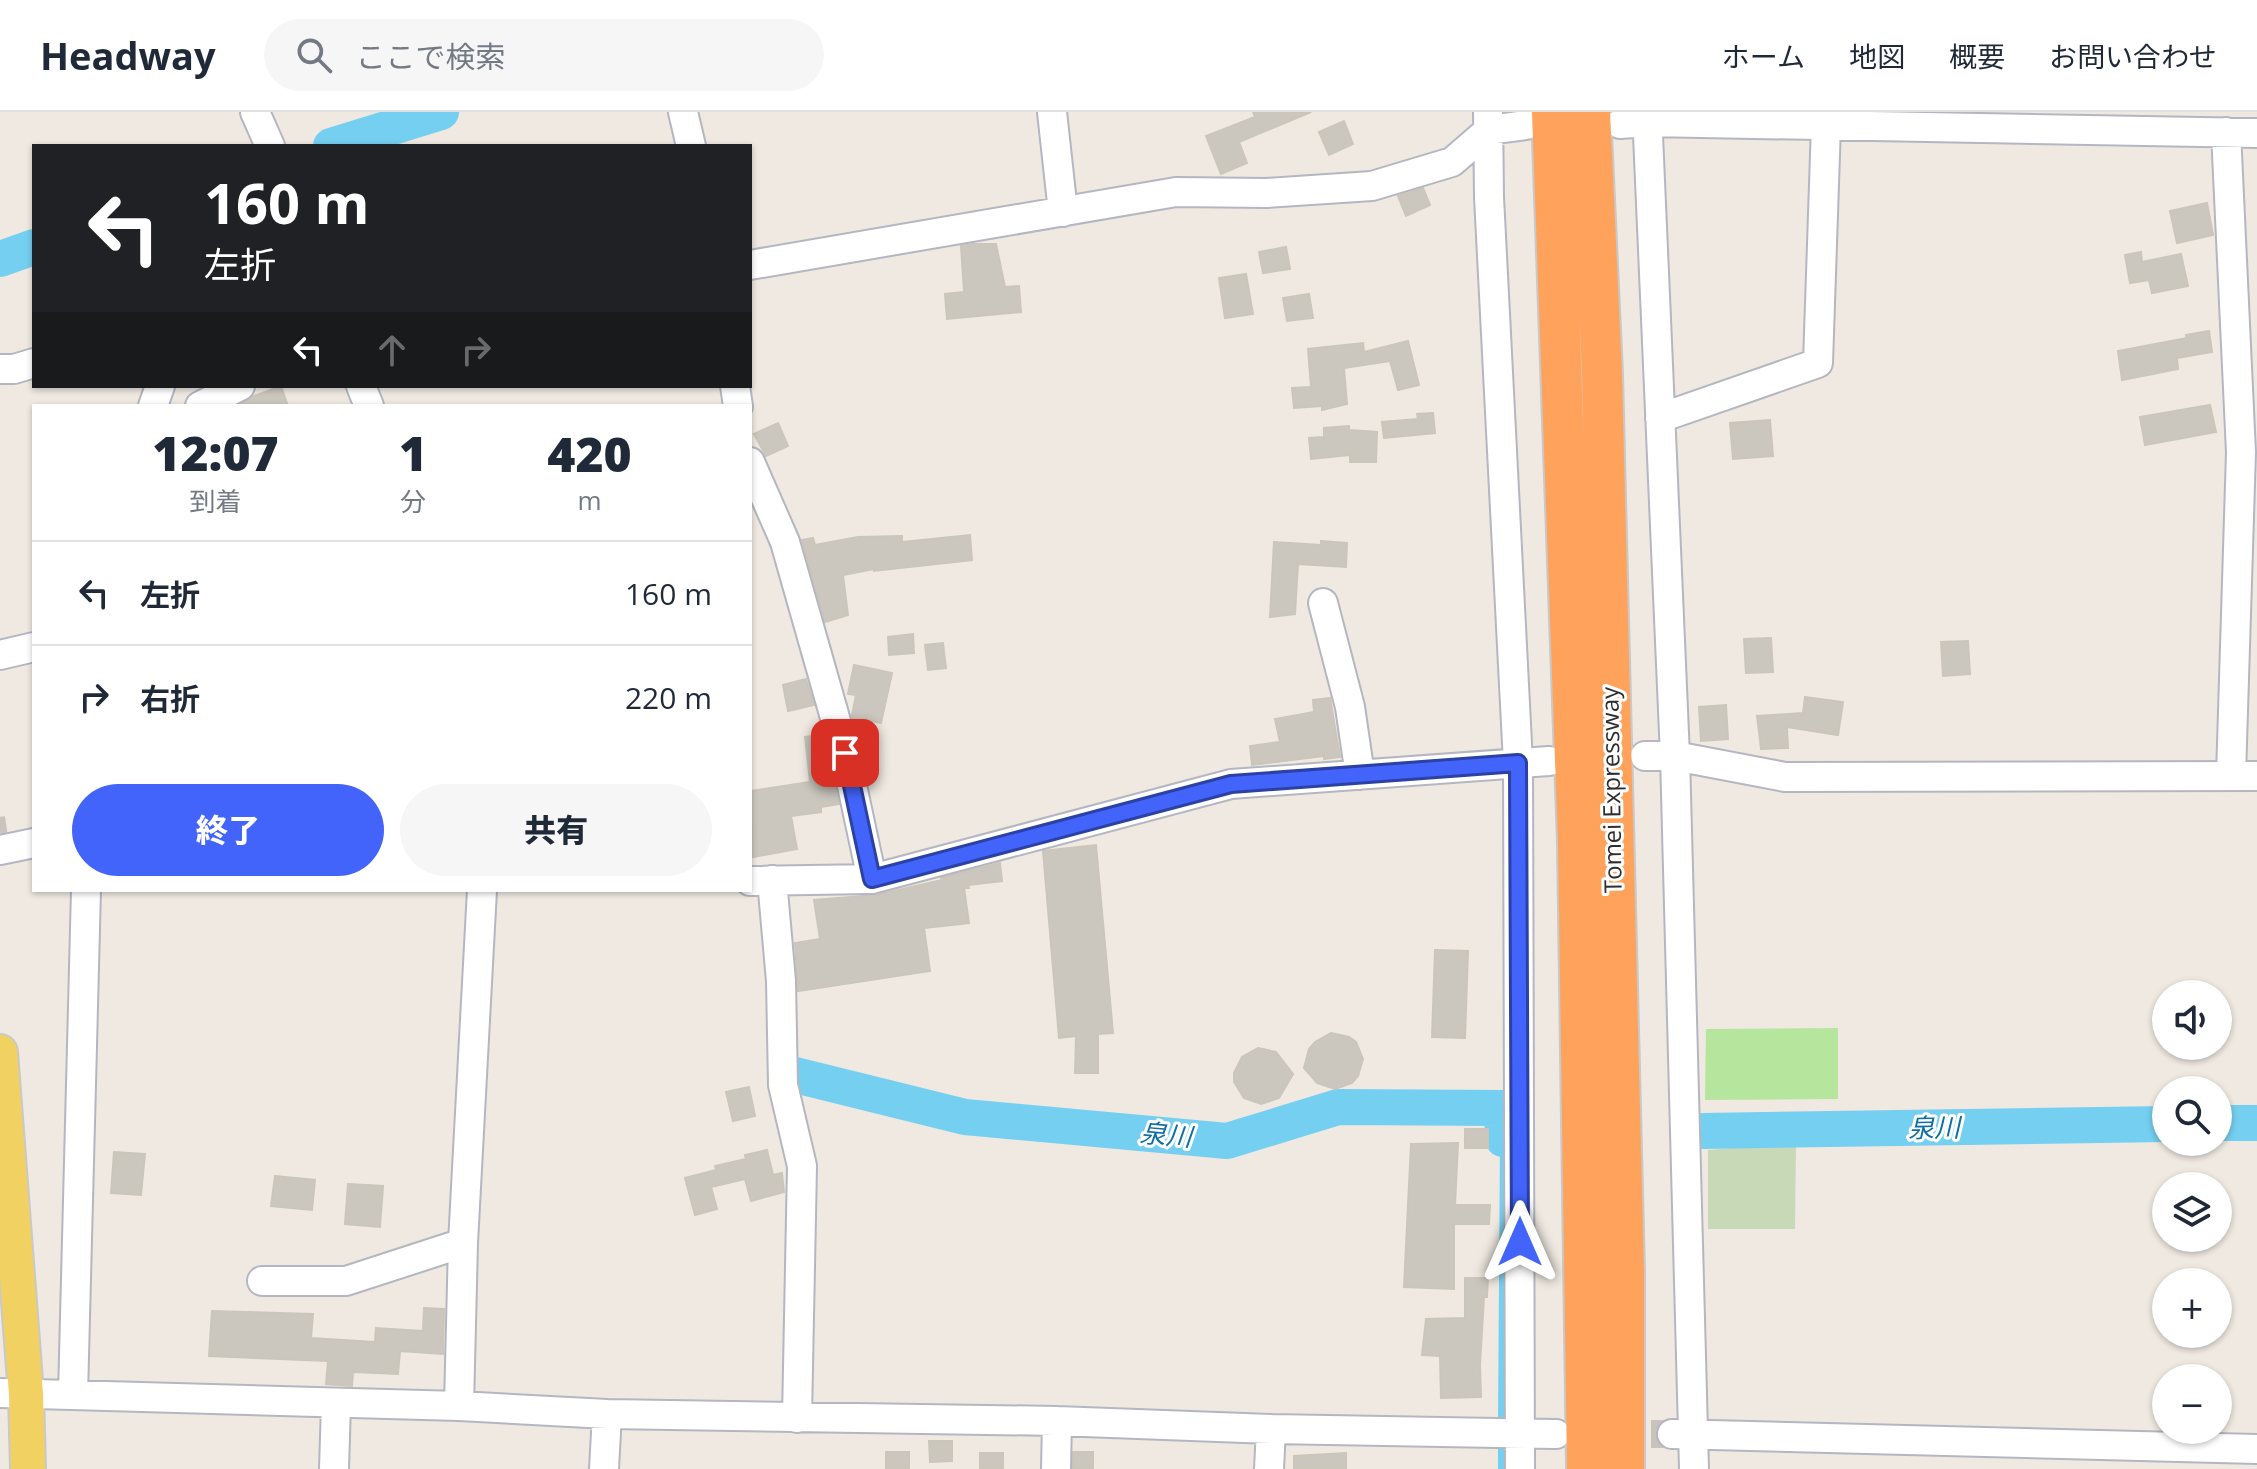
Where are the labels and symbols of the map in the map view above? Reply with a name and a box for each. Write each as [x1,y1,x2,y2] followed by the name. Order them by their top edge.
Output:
[1592,686,1629,893] street label: Tomei Expressway
[811,719,879,787] pin
[1908,1108,1963,1145] water label: 泉川
[1139,1114,1197,1154] water label: 泉川
[1478,1200,1562,1284] position arrow

